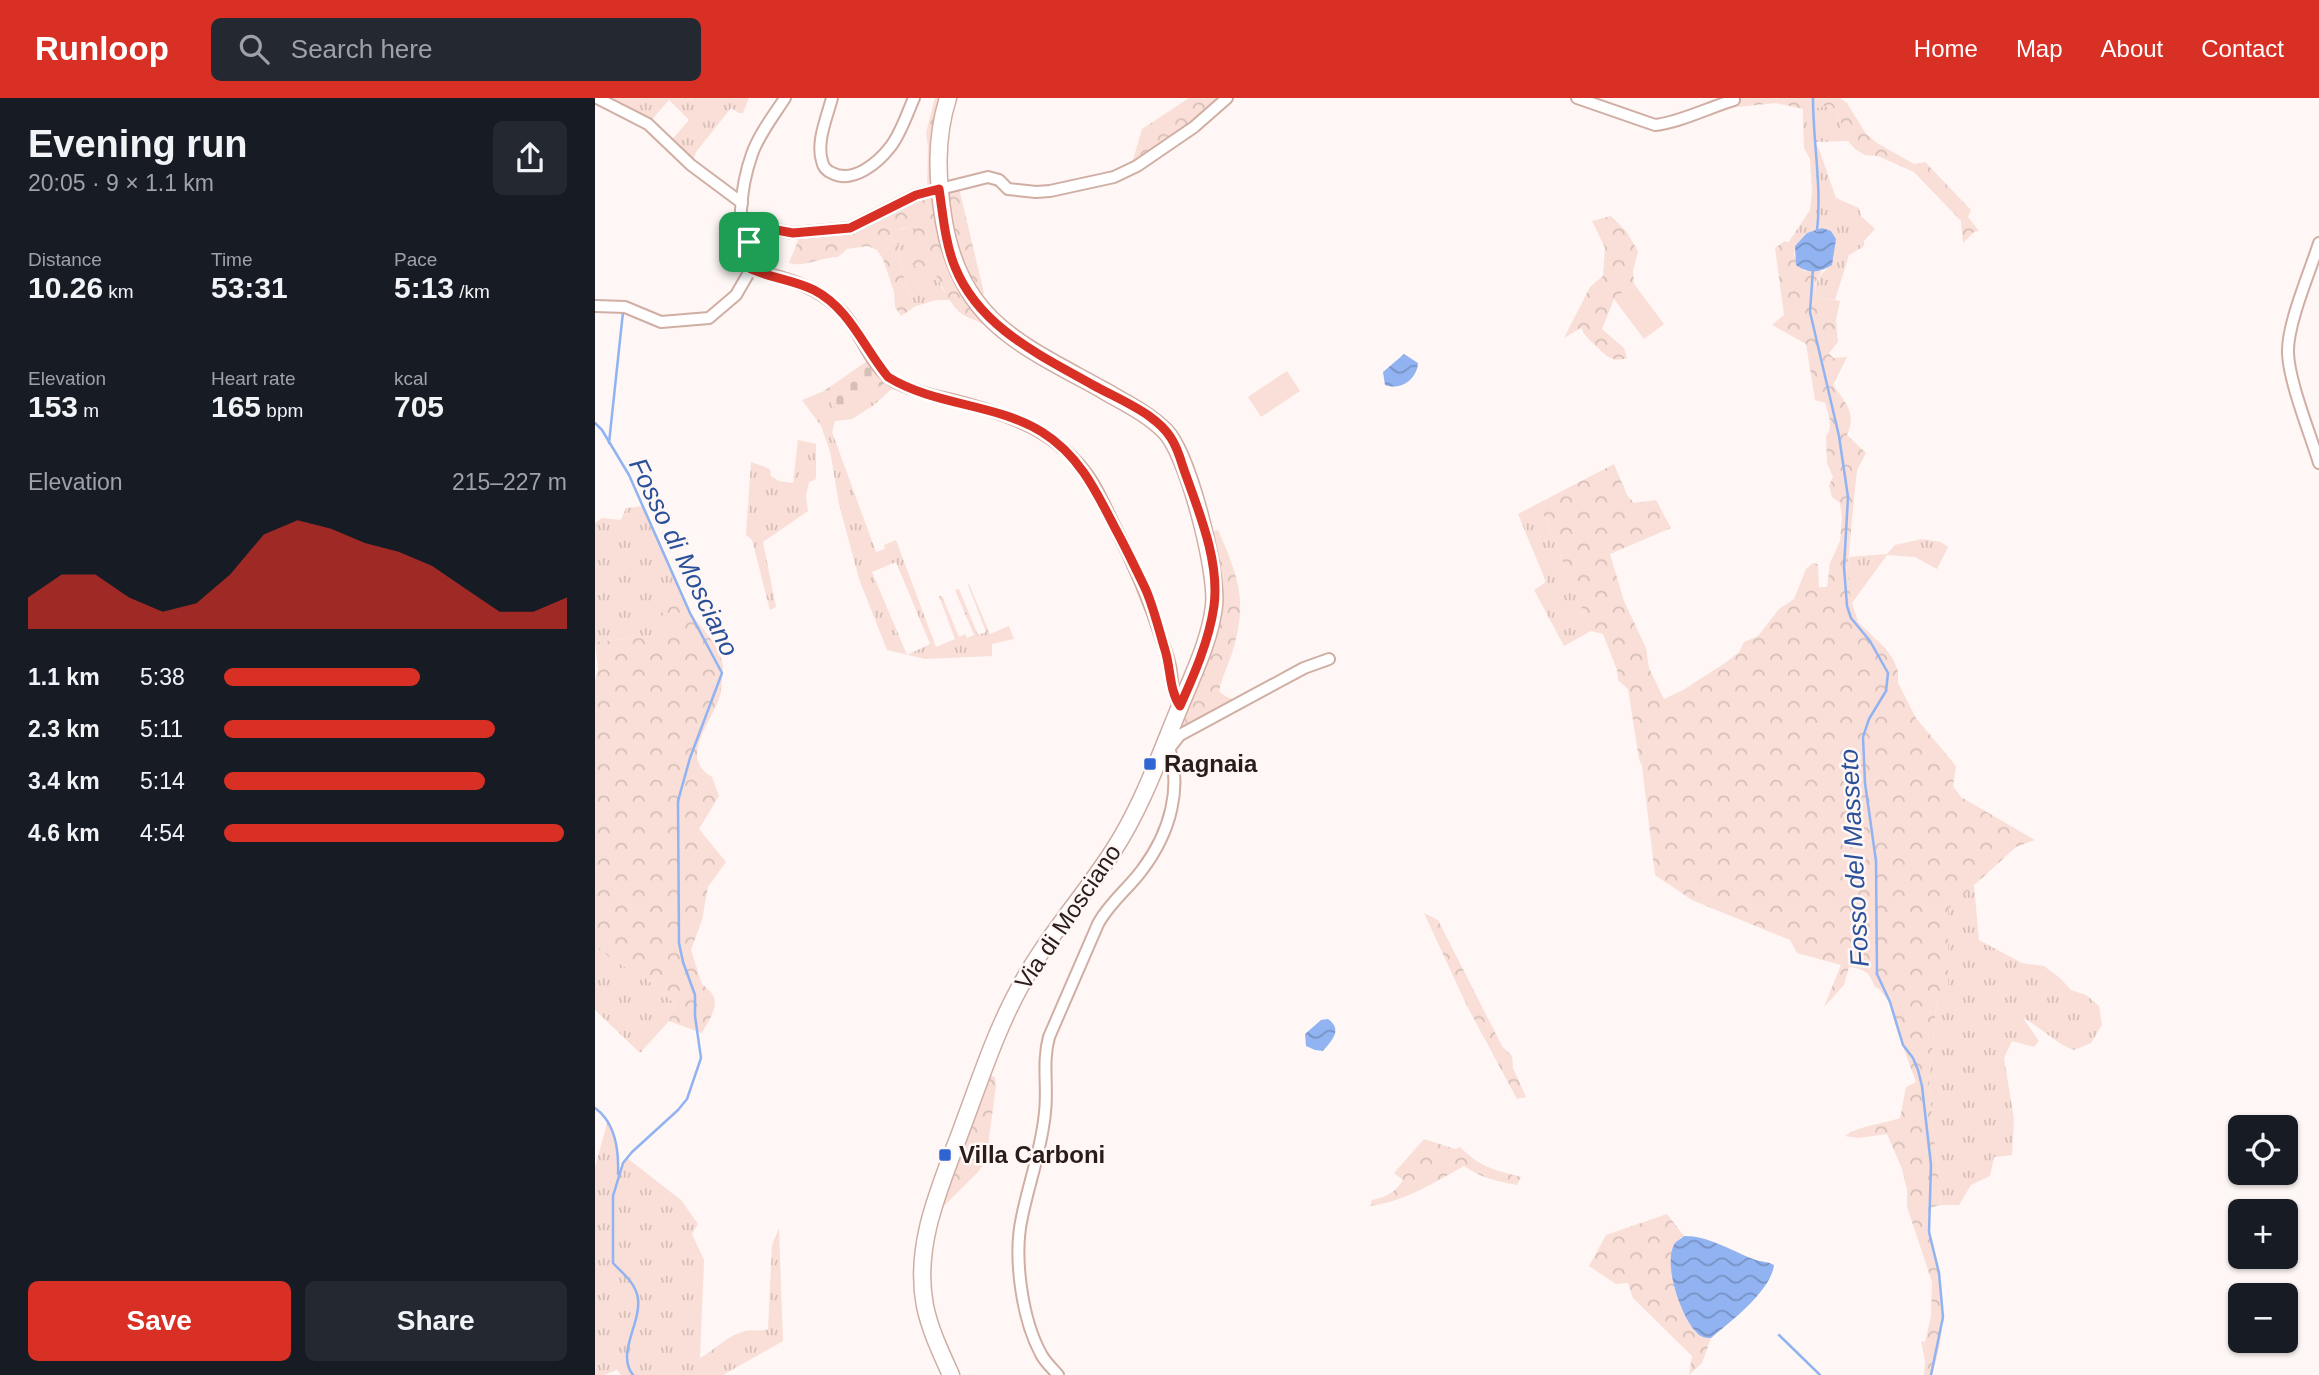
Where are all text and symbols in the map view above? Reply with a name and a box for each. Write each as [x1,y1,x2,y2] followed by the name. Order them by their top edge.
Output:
[211,18,701,81] search box
[35,30,169,67] text: Runloop
[235,30,273,68] icon: search
[291,34,432,64] text: Search here
[1914,35,1978,62] text: Home
[2016,35,2063,62] text: Map
[2101,35,2163,62] text: About
[2201,35,2284,62] text: Contact
[493,121,567,195] button: share
[28,123,248,165] text: Evening run
[28,170,214,196] text: 20:05 · 9 × 1.1 km
[719,212,779,272] pin
[730,223,768,261] icon: arrive
[28,249,102,270] text: Distance
[211,249,253,270] text: Time
[394,249,437,270] text: Pace
[28,271,103,304] text: 10.26
[211,271,288,304] text: 53:31
[394,271,454,304] text: 5:13
[103,281,134,302] text: km
[454,281,490,302] text: /km
[28,368,106,389] text: Elevation
[211,368,295,389] text: Heart rate
[394,368,428,389] text: kcal
[28,390,78,423] text: 153
[211,390,261,423] text: 165
[394,390,444,423] text: 705
[78,400,99,421] text: m
[261,400,303,421] text: bpm
[623,453,745,661] water label: Fosso di Mosciano
[28,469,123,495] text: Elevation
[452,469,567,495] text: 215–227 m
[28,664,100,690] text: 1.1 km
[140,664,185,690] text: 5:38
[28,716,100,742] text: 2.3 km
[140,716,183,742] text: 5:11
[1833,748,1875,968] water label: Fosso del Masseto
[1164,750,1258,777] place label: Ragnaia
[1142,756,1158,772] marker: Ragnaia
[28,768,100,794] text: 3.4 km
[140,768,185,794] text: 5:14
[28,820,100,846] text: 4.6 km
[140,820,185,846] text: 4:54
[1009,839,1126,994] street label: Via di Mosciano
[2228,1115,2298,1353] map controls
[2228,1115,2298,1185] button: locate
[959,1141,1105,1168] place label: Villa Carboni
[937,1147,953,1163] marker: Villa Carboni
[2228,1199,2298,1269] button: +
[28,1281,291,1361] button: Save
[305,1281,567,1361] button: Share
[2228,1283,2298,1353] button: −

